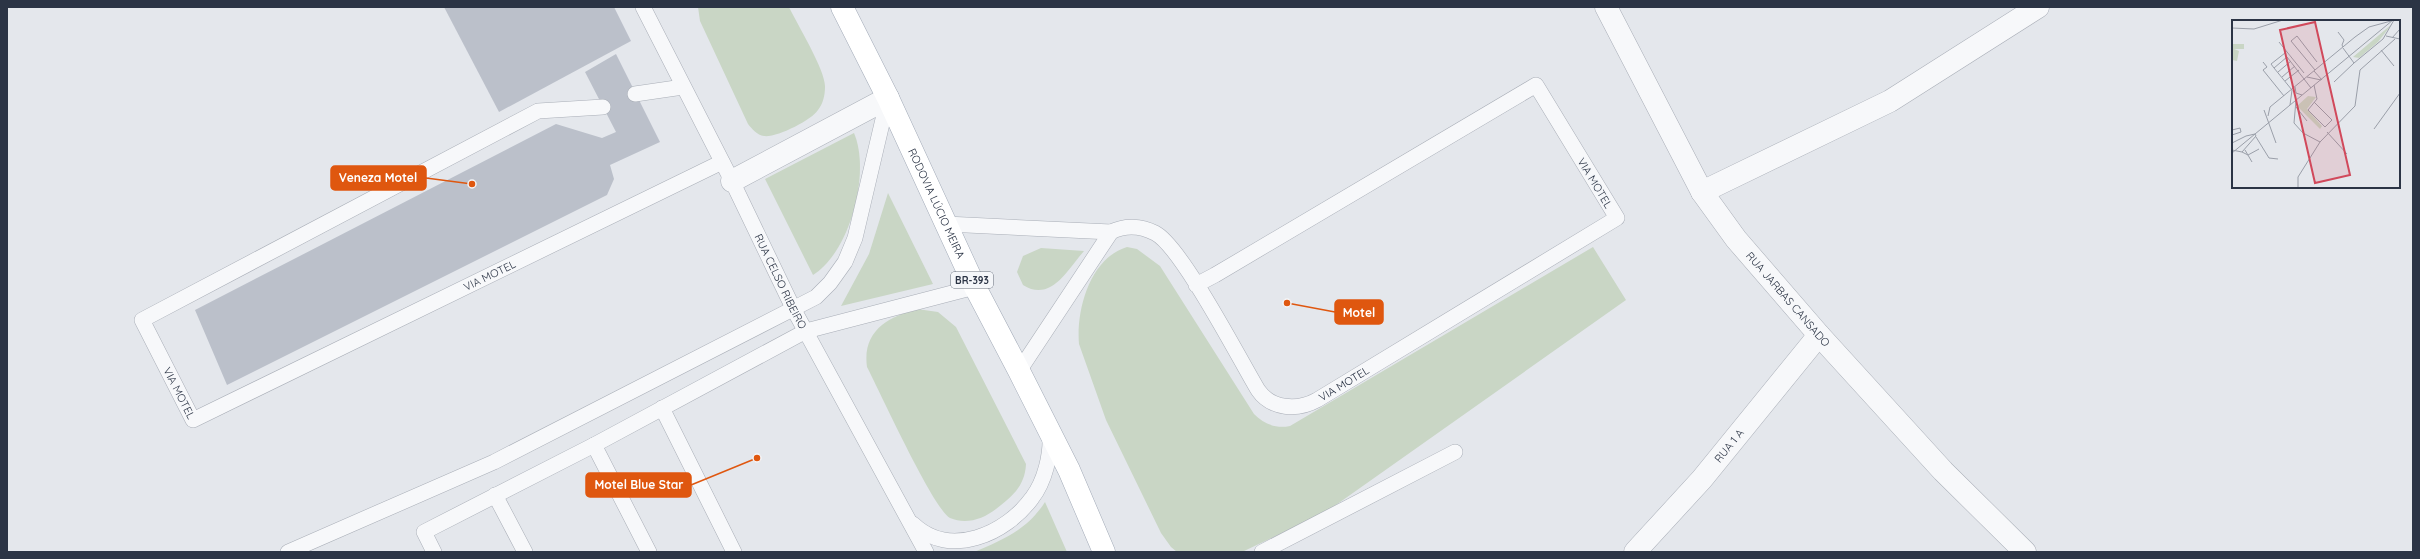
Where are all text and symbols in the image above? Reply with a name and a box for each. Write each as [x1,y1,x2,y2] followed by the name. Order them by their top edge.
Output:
[2232,20,2400,188] inset map
[905,146,968,261] street label: RODOVIA LÚCIO MEIRA
[1575,155,1616,211] street label: VIA MOTEL
[331,166,426,190] callout: Veneza Motel
[339,170,417,185] text: Veneza Motel
[751,232,810,331] street label: RUA CELSO RIBEIRO
[1743,249,1833,350] street label: RUA JARBAS CANSADO
[461,257,518,294] street label: VIA MOTEL
[951,272,993,288] road number: BR-393
[1335,300,1383,324] callout: Motel
[1343,305,1375,320] text: Motel
[1316,363,1372,404] street label: VIA MOTEL
[160,365,198,422] street label: VIA MOTEL
[1711,426,1747,465] street label: RUA 1 A
[586,473,691,497] callout: Motel Blue Star
[594,477,684,492] text: Motel Blue Star

